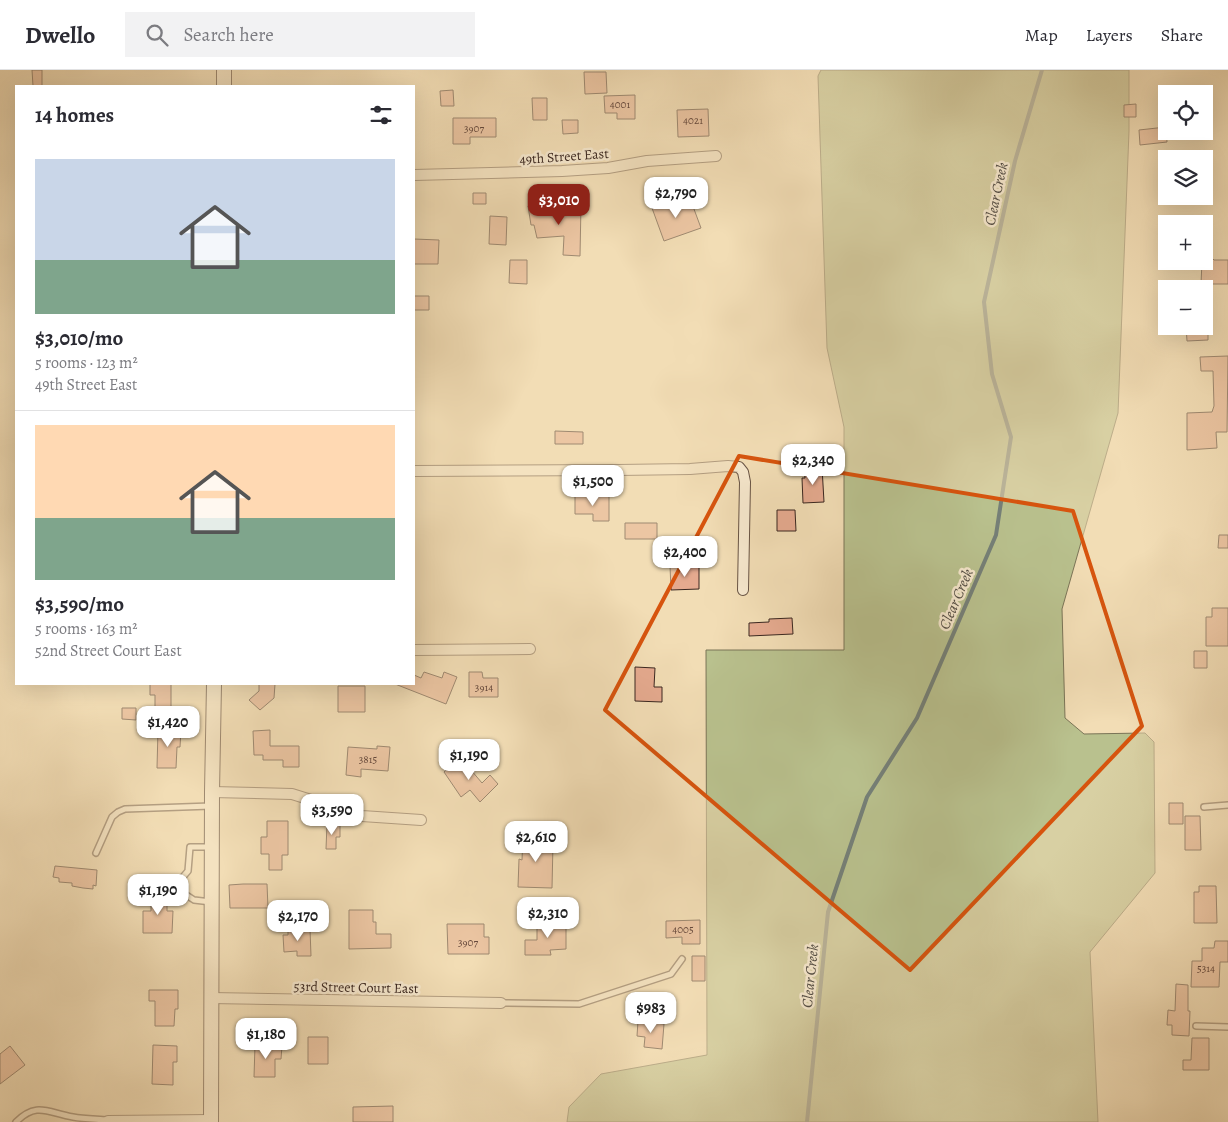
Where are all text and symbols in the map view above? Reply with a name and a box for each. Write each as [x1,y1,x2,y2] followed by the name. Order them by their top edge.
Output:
[125,12,475,57] search box
[25,19,95,51] text: Dwello
[143,21,171,49] icon: search
[183,22,274,48] text: Search here
[1025,23,1058,47] text: Map
[1086,23,1133,47] text: Layers
[1161,23,1203,47] text: Share
[1158,85,1213,335] map controls
[1158,85,1213,140] button: locate
[610,97,630,112] house number: 4001
[35,101,114,129] text: 14 homes
[367,101,395,129] icon: filters
[683,113,703,128] house number: 4021
[464,121,484,136] house number: 3907
[519,144,610,169] street label: 49th Street East
[1158,150,1213,205] button: layers
[980,160,1013,227] water label: Clear Creek
[635,176,717,219] pin: $2,790
[655,182,697,204] text: $2,790
[518,184,600,226] pin: $3,010
[539,189,579,211] text: $3,010
[170,192,260,282] icon: home
[1158,215,1213,270] button: +
[1158,280,1213,335] button: −
[35,324,123,352] text: $3,010/mo
[35,352,138,374] text: 5 rooms · 123 m²
[35,374,137,396] text: 49th Street East
[772,444,854,486] pin: $2,340
[792,449,834,471] text: $2,340
[170,457,260,547] icon: home
[552,464,634,507] pin: $1,500
[573,470,613,492] text: $1,500
[644,536,726,578] pin: $2,400
[663,541,707,563] text: $2,400
[934,565,978,632] water label: Clear Creek
[35,590,124,618] text: $3,590/mo
[35,618,137,640] text: 5 rooms · 163 m²
[35,640,182,662] text: 52nd Street Court East
[475,680,493,695] house number: 3914
[127,706,209,748] pin: $1,420
[148,711,188,733] text: $1,420
[428,738,510,781] pin: $1,190
[450,744,488,766] text: $1,190
[359,752,377,767] house number: 3815
[291,794,373,836] pin: $3,590
[312,799,352,821] text: $3,590
[495,820,577,863] pin: $2,610
[516,826,556,848] text: $2,610
[117,874,199,916] pin: $1,190
[139,879,177,901] text: $1,190
[507,896,589,939] pin: $2,310
[257,900,339,942] pin: $2,170
[528,902,568,924] text: $2,310
[278,905,318,927] text: $2,170
[672,922,694,937] house number: 4005
[458,935,478,950] house number: 3907
[797,943,823,1009] water label: Clear Creek
[1197,961,1215,976] house number: 5314
[293,977,419,998] street label: 53rd Street Court East
[621,992,681,1034] pin: $983
[636,997,666,1019] text: $983
[225,1018,307,1060] pin: $1,180
[247,1023,285,1045] text: $1,180

